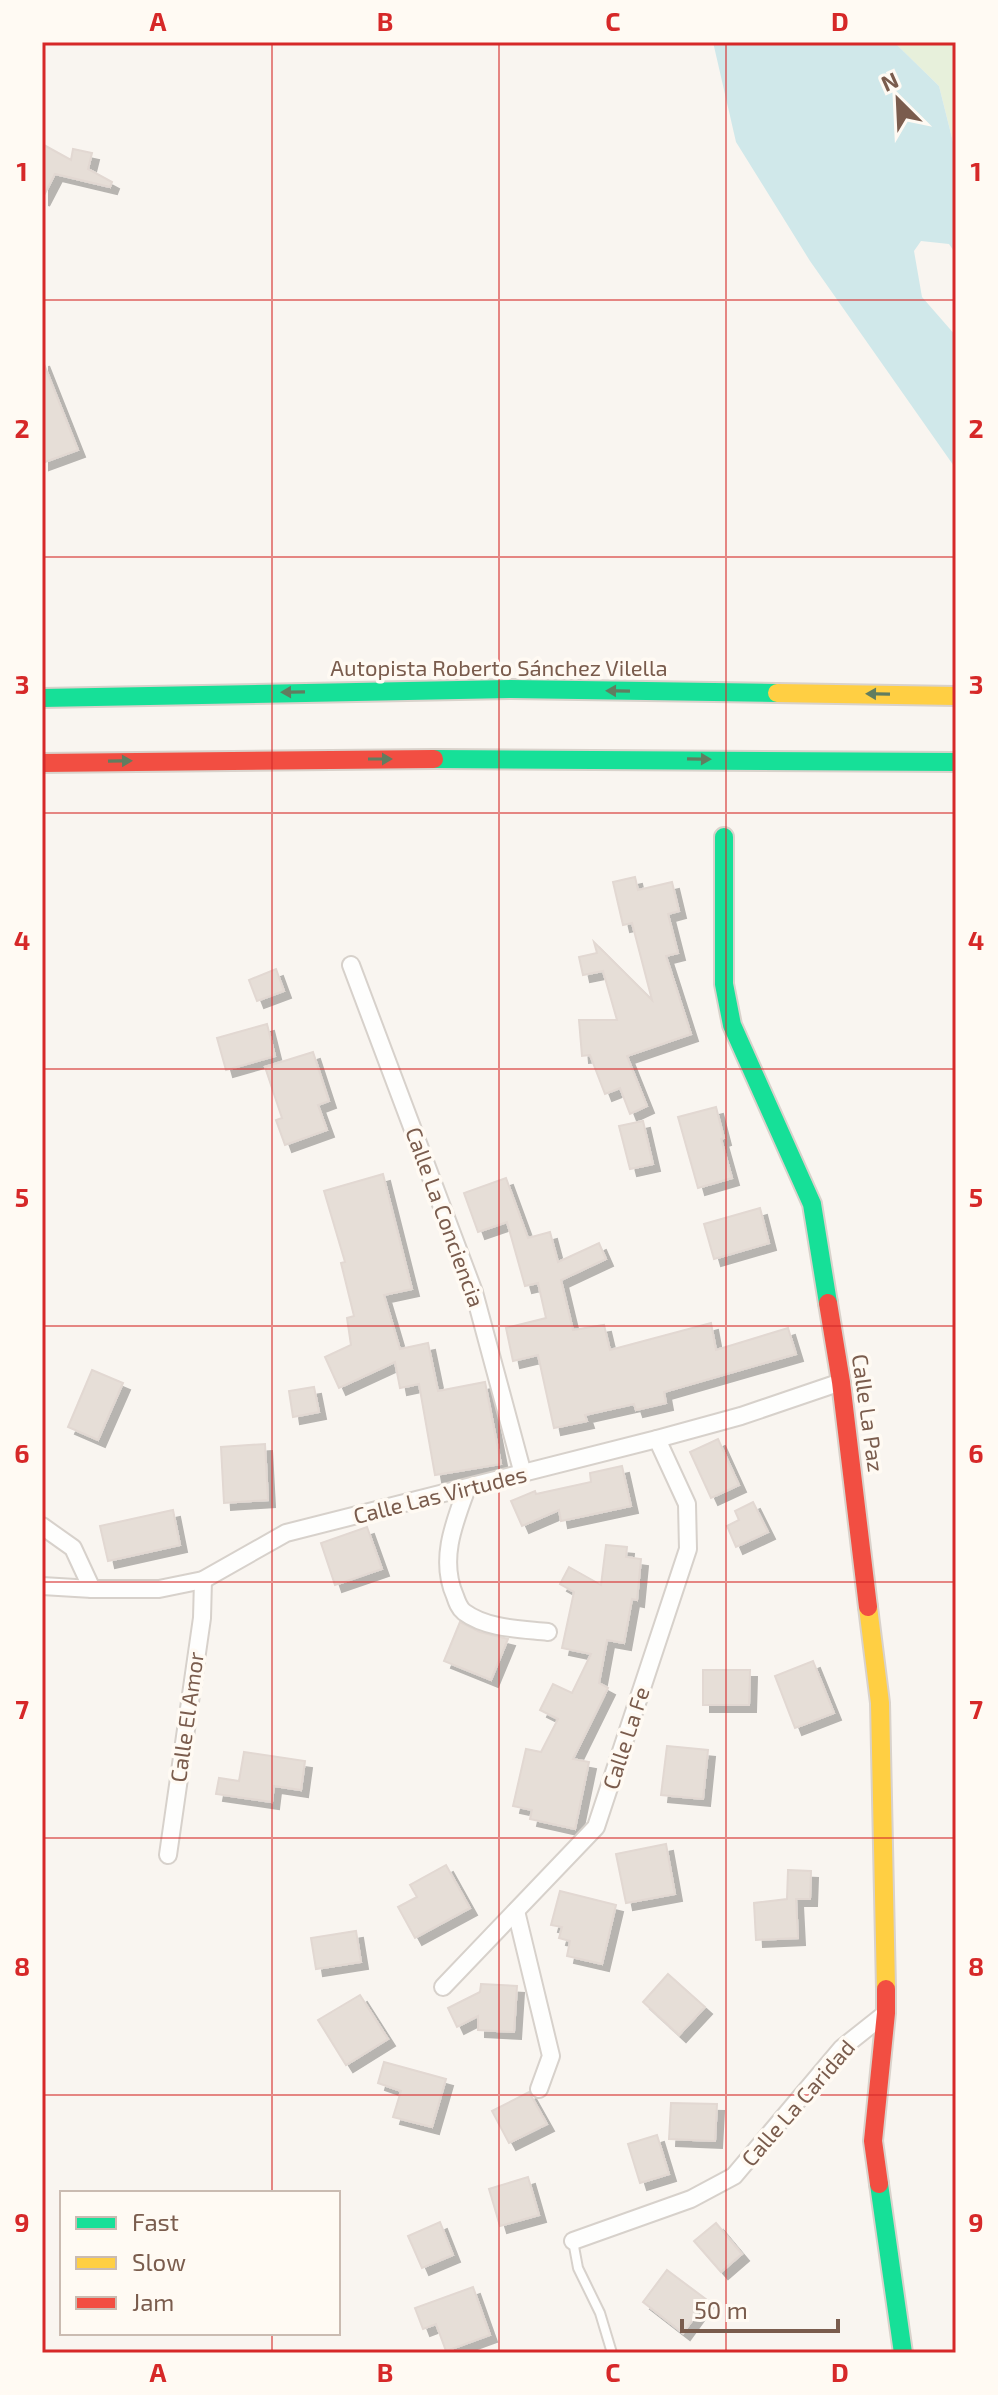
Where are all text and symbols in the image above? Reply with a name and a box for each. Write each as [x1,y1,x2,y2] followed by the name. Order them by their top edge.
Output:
[150,5,167,36] text: A
[377,5,393,36] text: B
[605,5,621,36] text: C
[831,5,849,36] text: D
[858,60,938,140] north arrow
[877,66,902,96] text: N
[16,155,28,186] text: 1
[970,155,982,186] text: 1
[14,412,30,443] text: 2
[968,412,984,443] text: 2
[330,654,668,680] street label: Autopista Roberto Sánchez Vilella
[15,668,29,699] text: 3
[969,668,983,699] text: 3
[605,685,630,697] one-way arrow
[280,686,305,699] one-way arrow
[865,688,890,701] one-way arrow
[368,753,393,765] one-way arrow
[687,753,712,766] one-way arrow
[108,755,133,767] one-way arrow
[14,924,30,955] text: 4
[968,924,984,955] text: 4
[401,1123,491,1310] street label: Calle La Conciencia
[15,1181,29,1212] text: 5
[969,1181,983,1212] text: 5
[848,1352,890,1474] street label: Calle La Paz
[14,1437,30,1468] text: 6
[968,1437,984,1468] text: 6
[350,1460,529,1528] street label: Calle Las Virtudes
[164,1650,208,1784] street label: Calle El Amor
[596,1683,654,1792] street label: Calle La Fe
[15,1693,29,1724] text: 7
[969,1693,983,1724] text: 7
[14,1950,30,1981] text: 8
[968,1950,984,1981] text: 8
[735,2034,859,2171] street label: Calle La Caridad
[60,2191,340,2335] legend
[14,2206,30,2237] text: 9
[968,2206,984,2237] text: 9
[132,2207,179,2236] text: Fast
[132,2247,186,2276] text: Slow
[682,2283,838,2333] scale bar
[132,2287,174,2316] text: Jam
[694,2295,748,2324] text: 50 m
[150,2356,167,2387] text: A
[377,2356,393,2387] text: B
[605,2356,621,2387] text: C
[831,2356,849,2387] text: D

